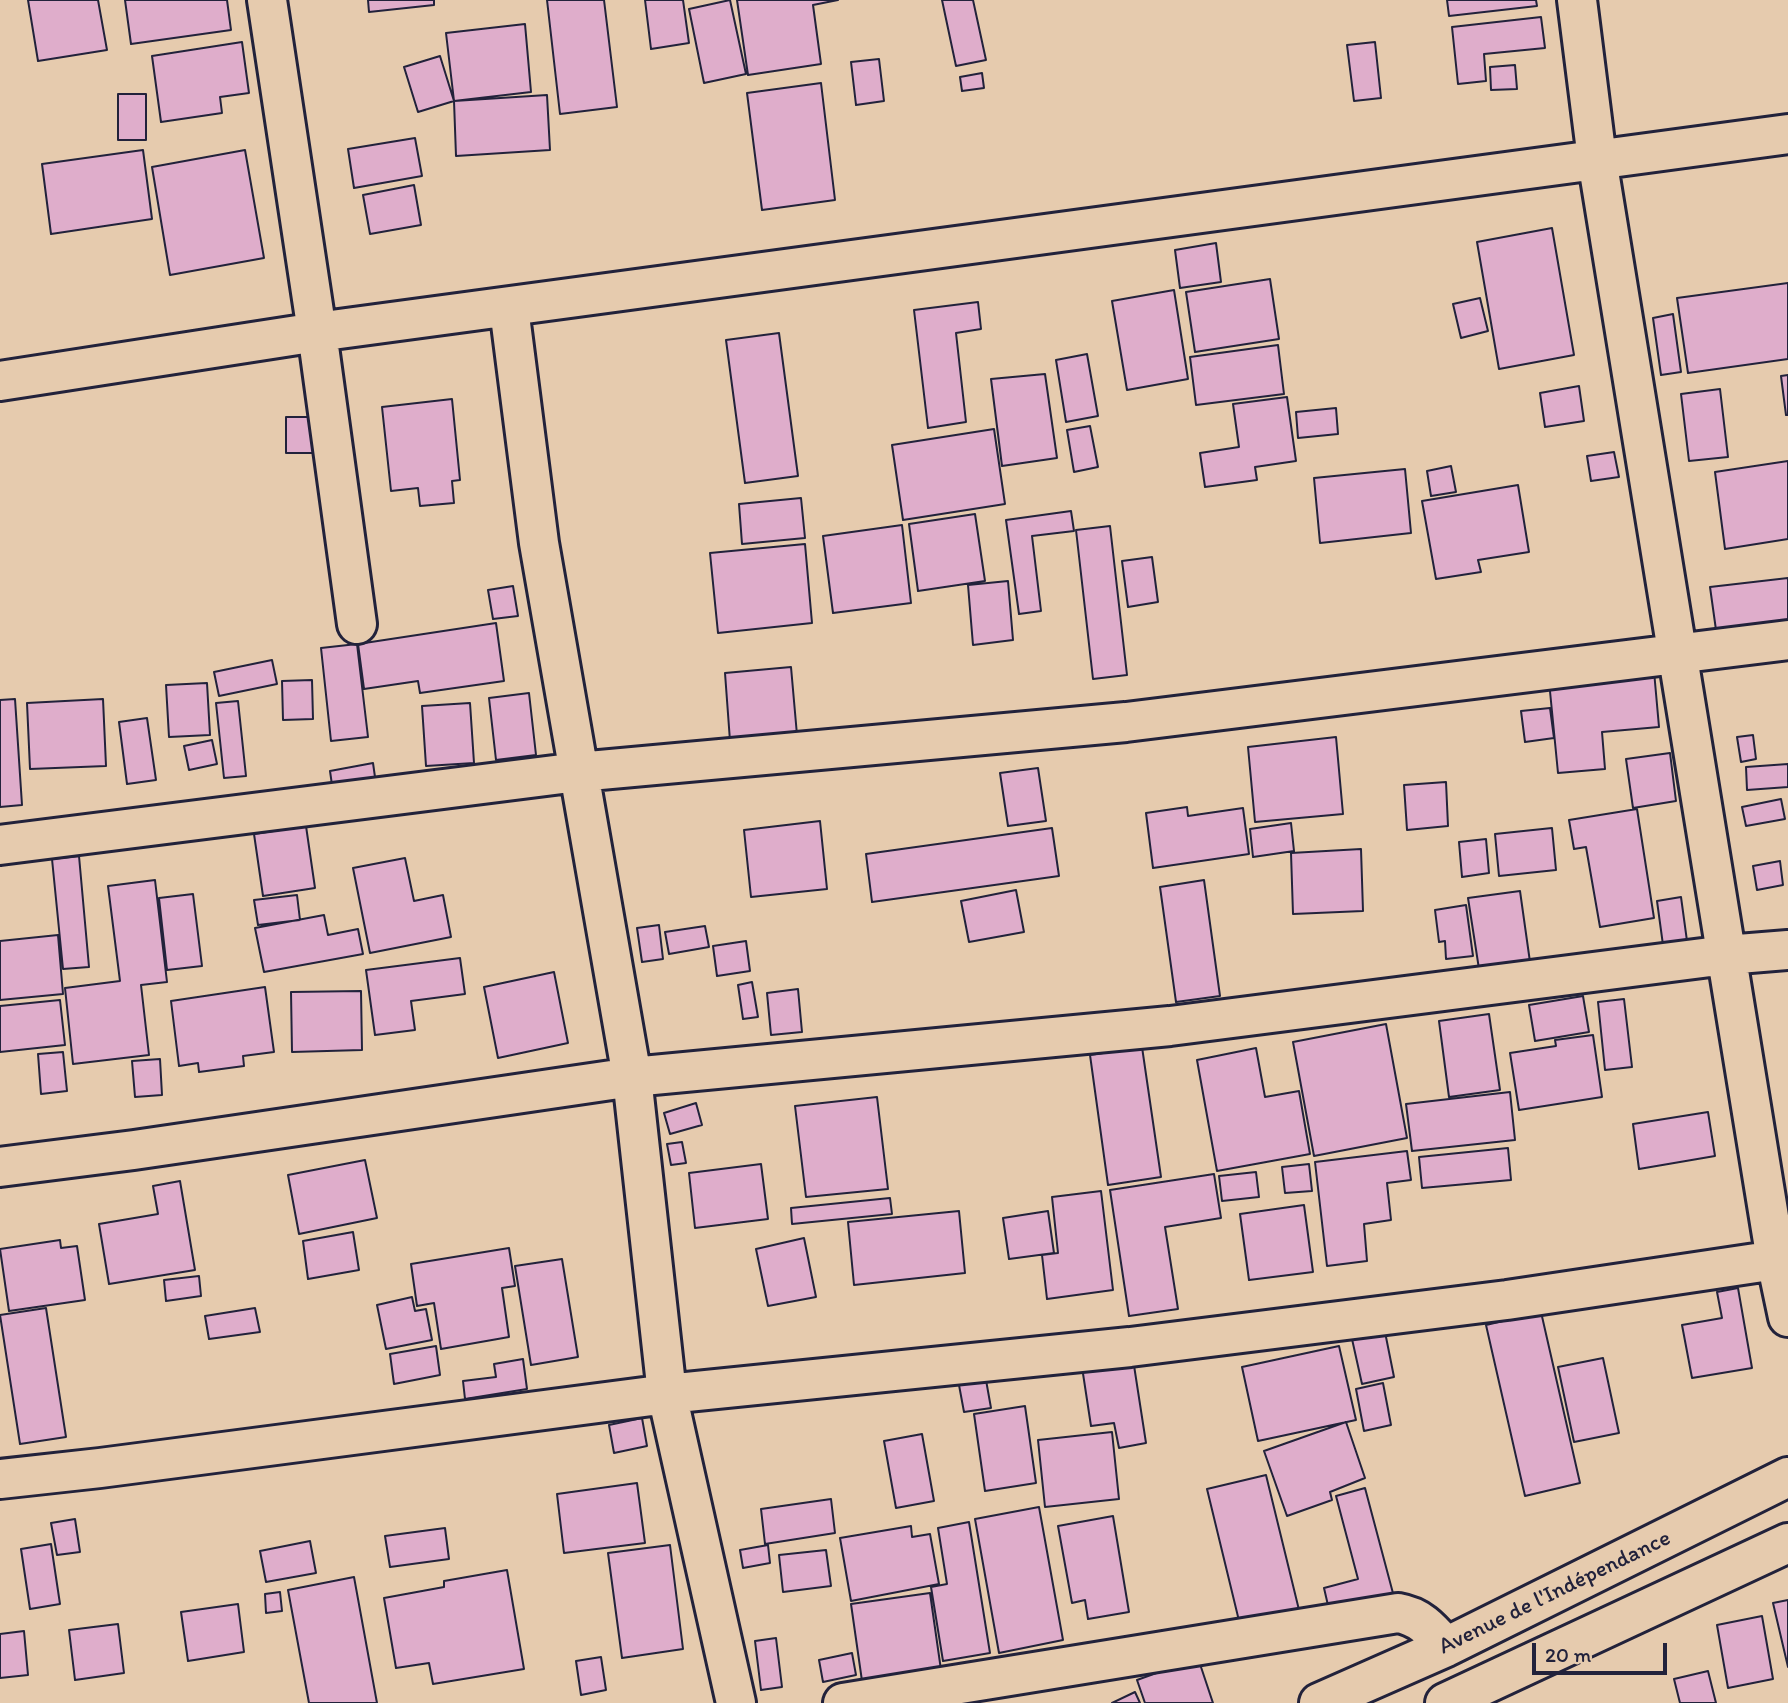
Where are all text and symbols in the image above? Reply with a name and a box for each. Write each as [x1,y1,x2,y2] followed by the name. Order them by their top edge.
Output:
[1434,1525,1676,1661] street label: Avenue de l'Indépendance
[1536,1630,1671,1674] scale bar
[1545,1642,1591,1667] text: 20 m

